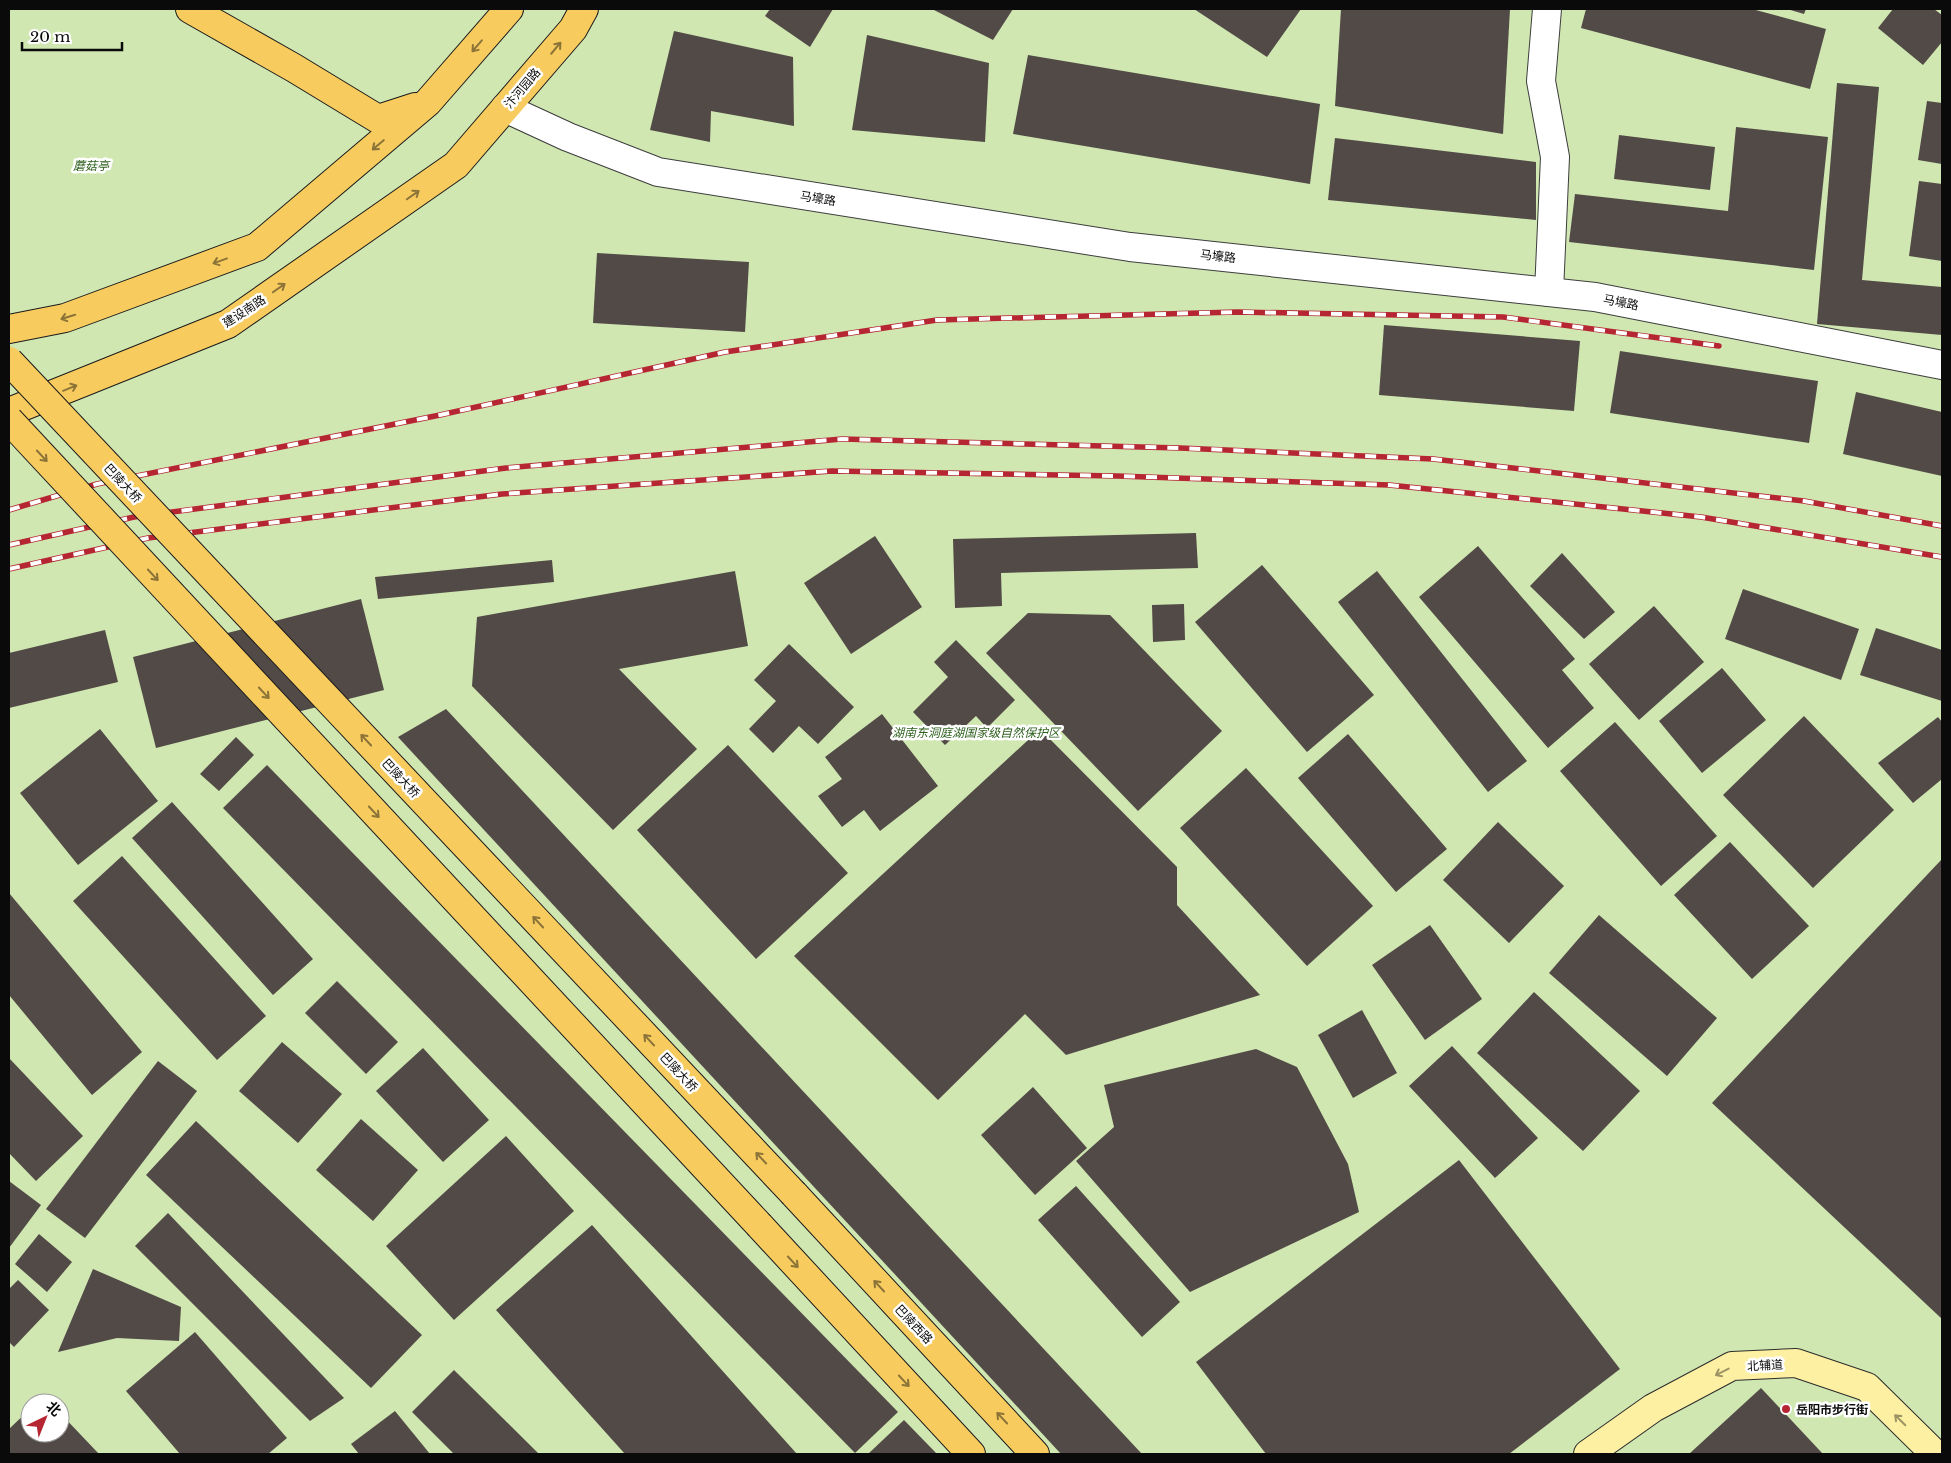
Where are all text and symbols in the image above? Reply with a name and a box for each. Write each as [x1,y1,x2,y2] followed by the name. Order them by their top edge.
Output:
[22,20,122,52] scale bar
[30,27,70,46] text: 20 m
[471,39,483,52] one-way arrow
[550,42,561,55] one-way arrow
[501,65,543,111] street label: 汴河园路
[371,139,384,151] one-way arrow
[73,158,111,173] park label: 蘑菇亭
[799,188,837,208] street label: 马壕路
[406,190,420,200] one-way arrow
[1199,247,1237,265] street label: 马壕路
[213,257,228,266] one-way arrow
[272,283,286,293] one-way arrow
[1602,291,1640,313] street label: 马壕路
[220,292,268,330] street label: 建设南路
[60,312,76,322] one-way arrow
[62,383,77,392] one-way arrow
[36,449,48,462] one-way arrow
[101,460,145,506] street label: 巴陵大桥
[147,568,159,581] one-way arrow
[258,687,270,700] one-way arrow
[892,725,1062,740] park label: 湖南东洞庭湖国家级自然保护区
[360,734,372,746] one-way arrow
[379,755,423,801] street label: 巴陵大桥
[368,806,380,819] one-way arrow
[532,915,544,928] one-way arrow
[643,1034,655,1046] one-way arrow
[657,1049,701,1095] street label: 巴陵大桥
[755,1152,767,1165] one-way arrow
[787,1256,799,1269] one-way arrow
[874,1280,885,1293] one-way arrow
[892,1301,936,1347] street label: 巴陵西路
[1747,1357,1783,1373] street label: 北辅道
[1714,1367,1729,1377] one-way arrow
[898,1375,910,1388] one-way arrow
[20,1393,70,1443] north arrow
[43,1397,65,1420] text: 北
[1796,1402,1868,1417] place label: 岳阳市步行街
[1780,1403,1792,1415] marker: 岳阳市步行街
[996,1412,1008,1425] one-way arrow
[1894,1414,1906,1426] one-way arrow

